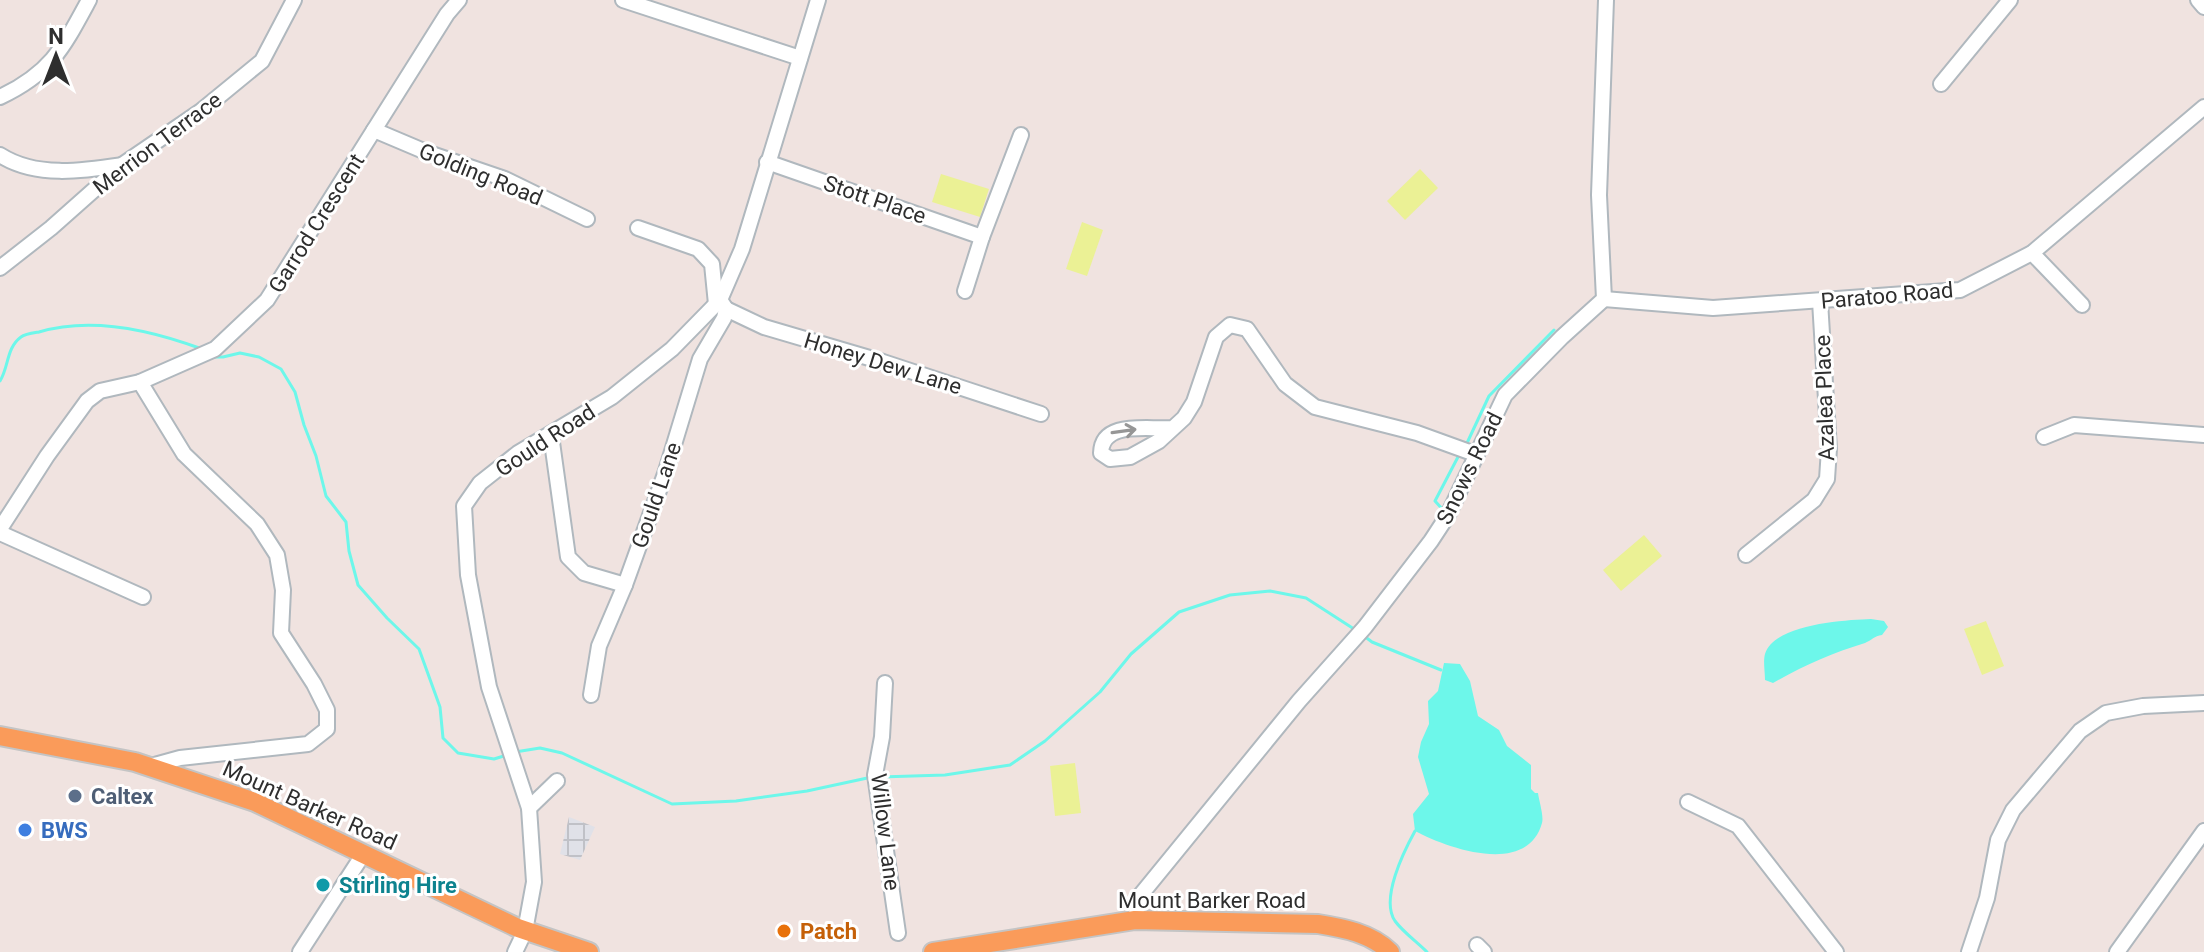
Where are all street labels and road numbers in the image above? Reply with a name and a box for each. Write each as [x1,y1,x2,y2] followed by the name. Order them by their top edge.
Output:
[88,87,226,200] street label: Merrion Terrace
[415,138,546,211] street label: Golding Road
[264,149,369,297] street label: Garrod Crescent
[820,170,929,229] street label: Stott Place
[1820,277,1954,314] street label: Paratoo Road
[801,328,965,399] street label: Honey Dew Lane
[1810,334,1839,461] street label: Azalea Place
[491,399,600,482] street label: Gould Road
[1432,408,1507,528] street label: Snows Road
[627,439,686,551] street label: Gould Lane
[219,756,401,855] street label: Mount Barker Road
[866,772,905,892] street label: Willow Lane
[1118,888,1306,913] street label: Mount Barker Road

